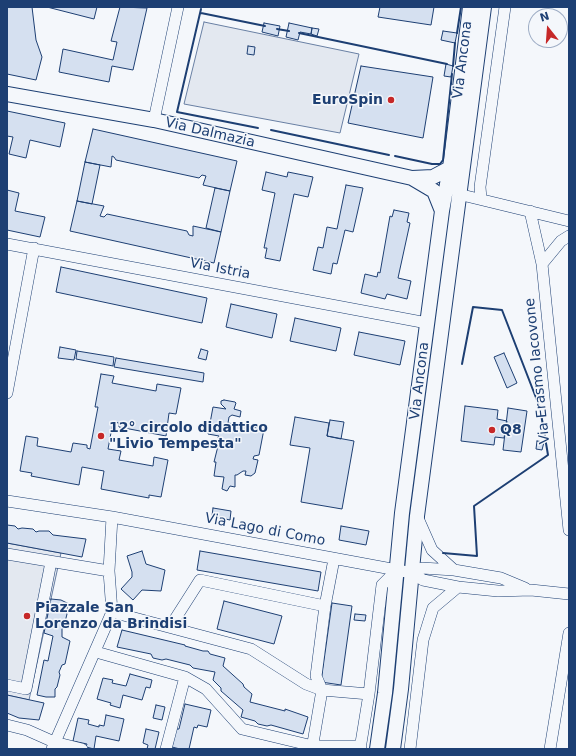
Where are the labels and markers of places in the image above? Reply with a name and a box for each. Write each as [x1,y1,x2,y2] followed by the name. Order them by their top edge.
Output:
[312,92,383,108] place label: EuroSpin
[386,95,396,105] marker: EuroSpin
[109,420,268,452] place label: 12° circolo didattico "Livio Tempesta"
[500,422,522,438] place label: Q8
[487,425,497,435] marker: Q8
[96,431,106,441] marker: 12° circolo didattico "Livio Tempesta"
[35,600,187,632] place label: Piazzale San Lorenzo da Brindisi
[22,611,32,621] marker: Piazzale San Lorenzo da Brindisi

